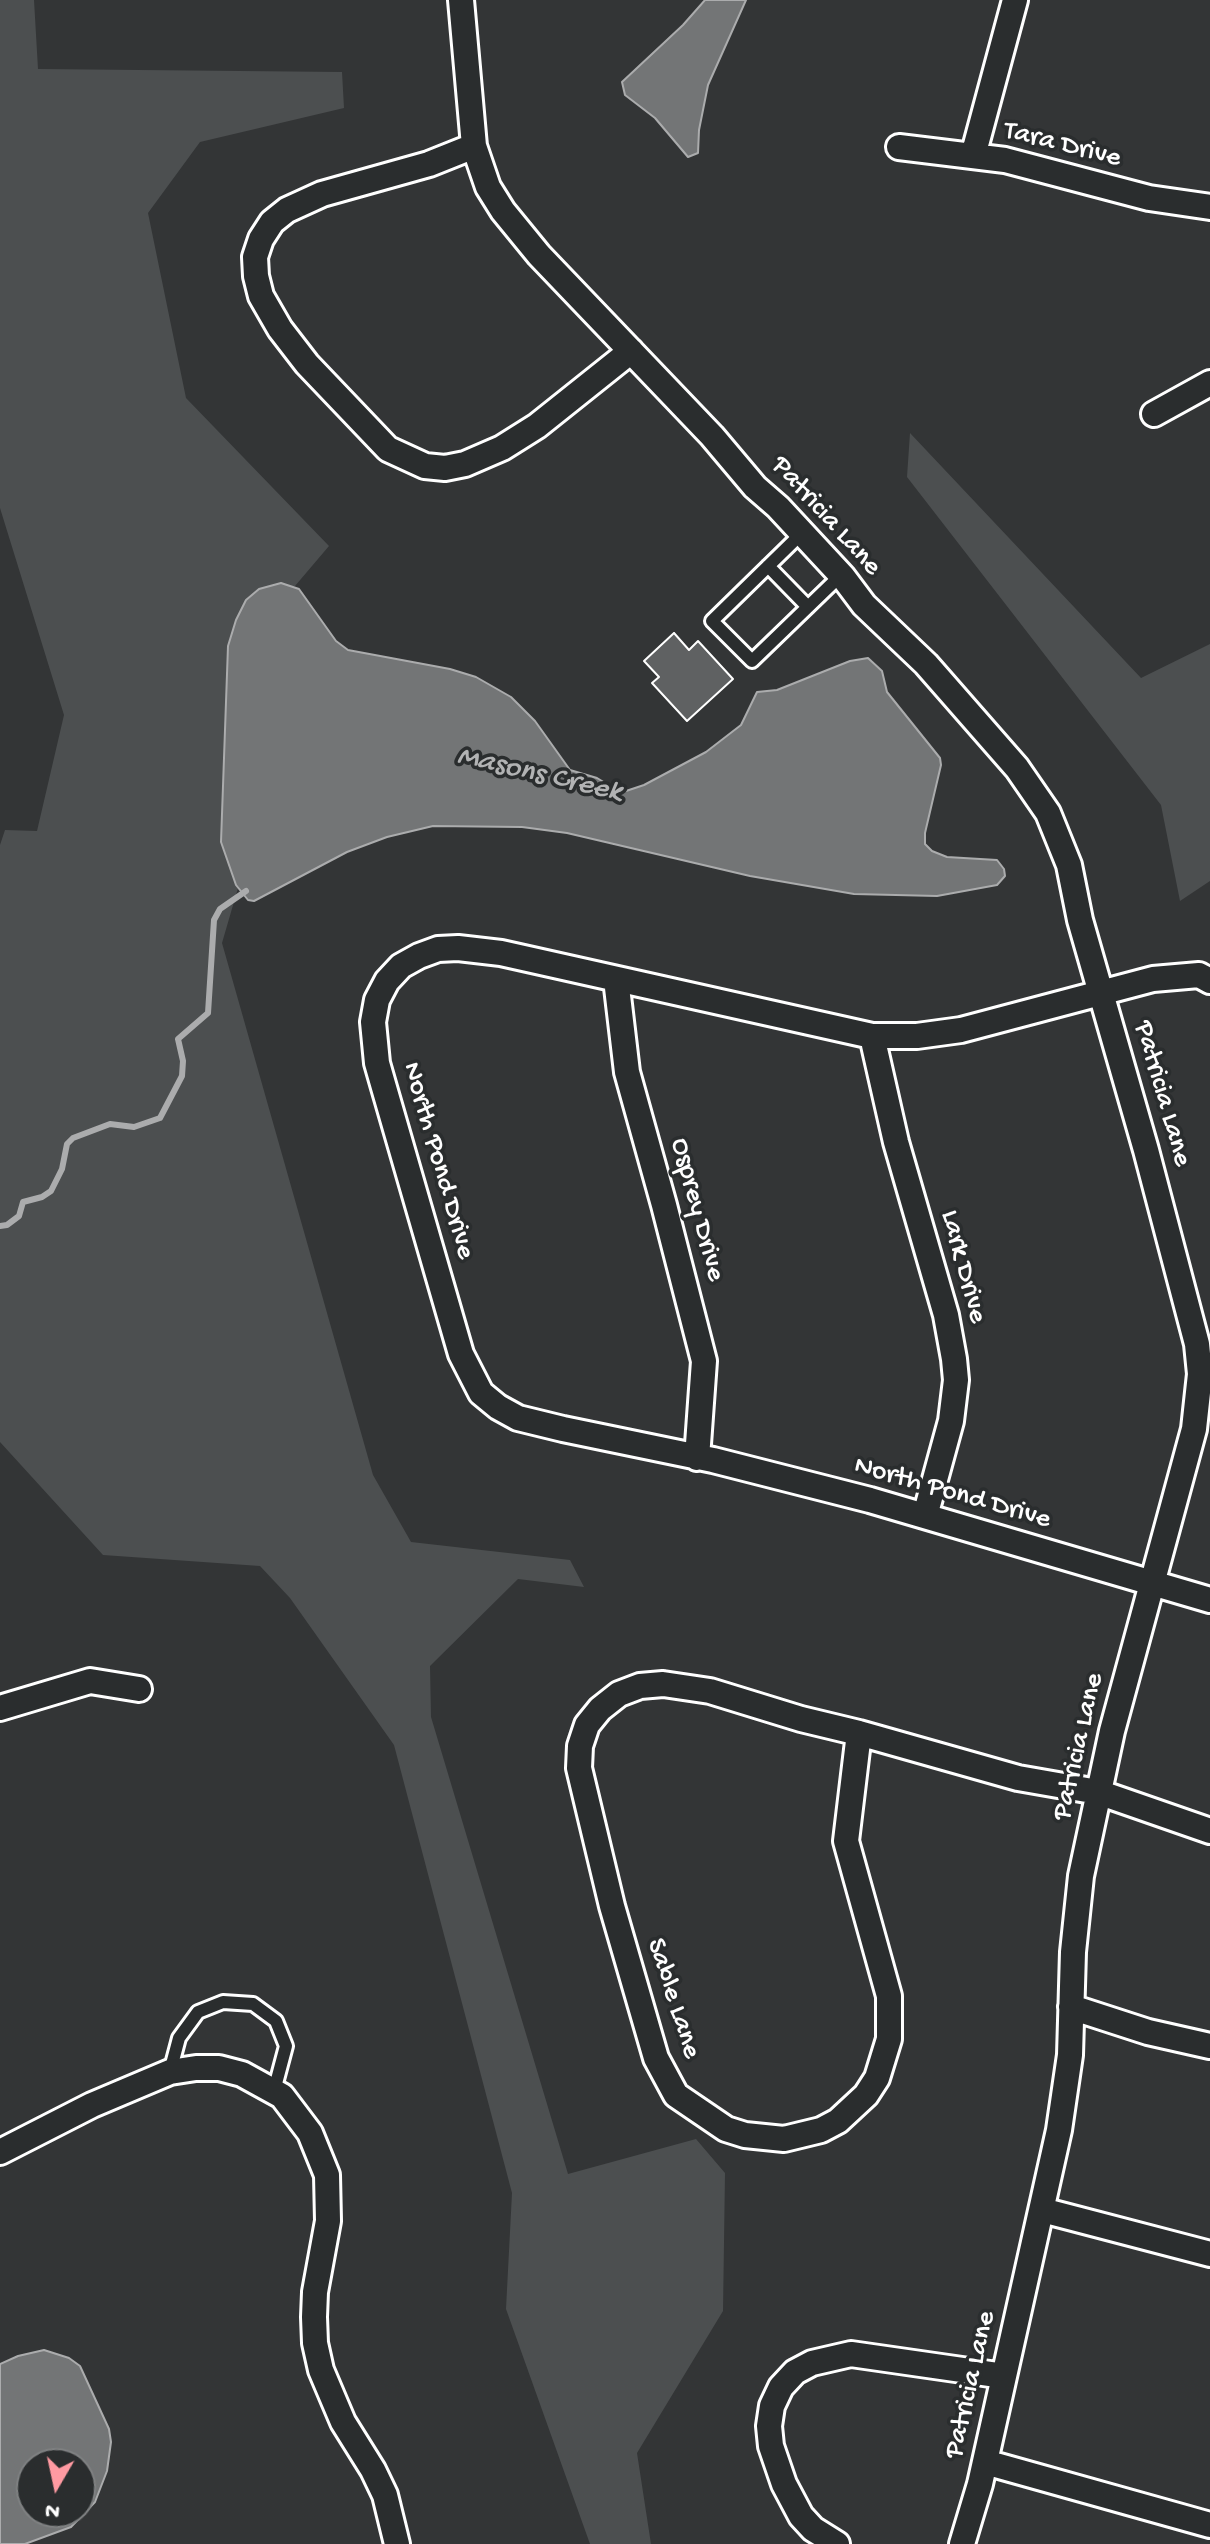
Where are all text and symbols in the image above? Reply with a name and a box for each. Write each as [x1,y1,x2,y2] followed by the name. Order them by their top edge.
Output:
[1000,115,1124,177] street label: Tara Drive
[762,450,888,584] street label: Patricia Lane
[453,740,625,812] water label: Masons Creek
[1124,1017,1198,1171] street label: Patricia Lane
[393,1059,481,1263] street label: North Pond Drive
[661,1135,731,1285] street label: Osprey Drive
[931,1207,993,1327] street label: Lark Drive
[850,1450,1054,1538] street label: North Pond Drive
[1047,1670,1113,1824] street label: Patricia Lane
[637,1935,707,2063] street label: Sable Lane
[939,2308,1005,2462] street label: Patricia Lane
[16,2448,96,2528] north arrow
[43,2496,62,2524] text: N

